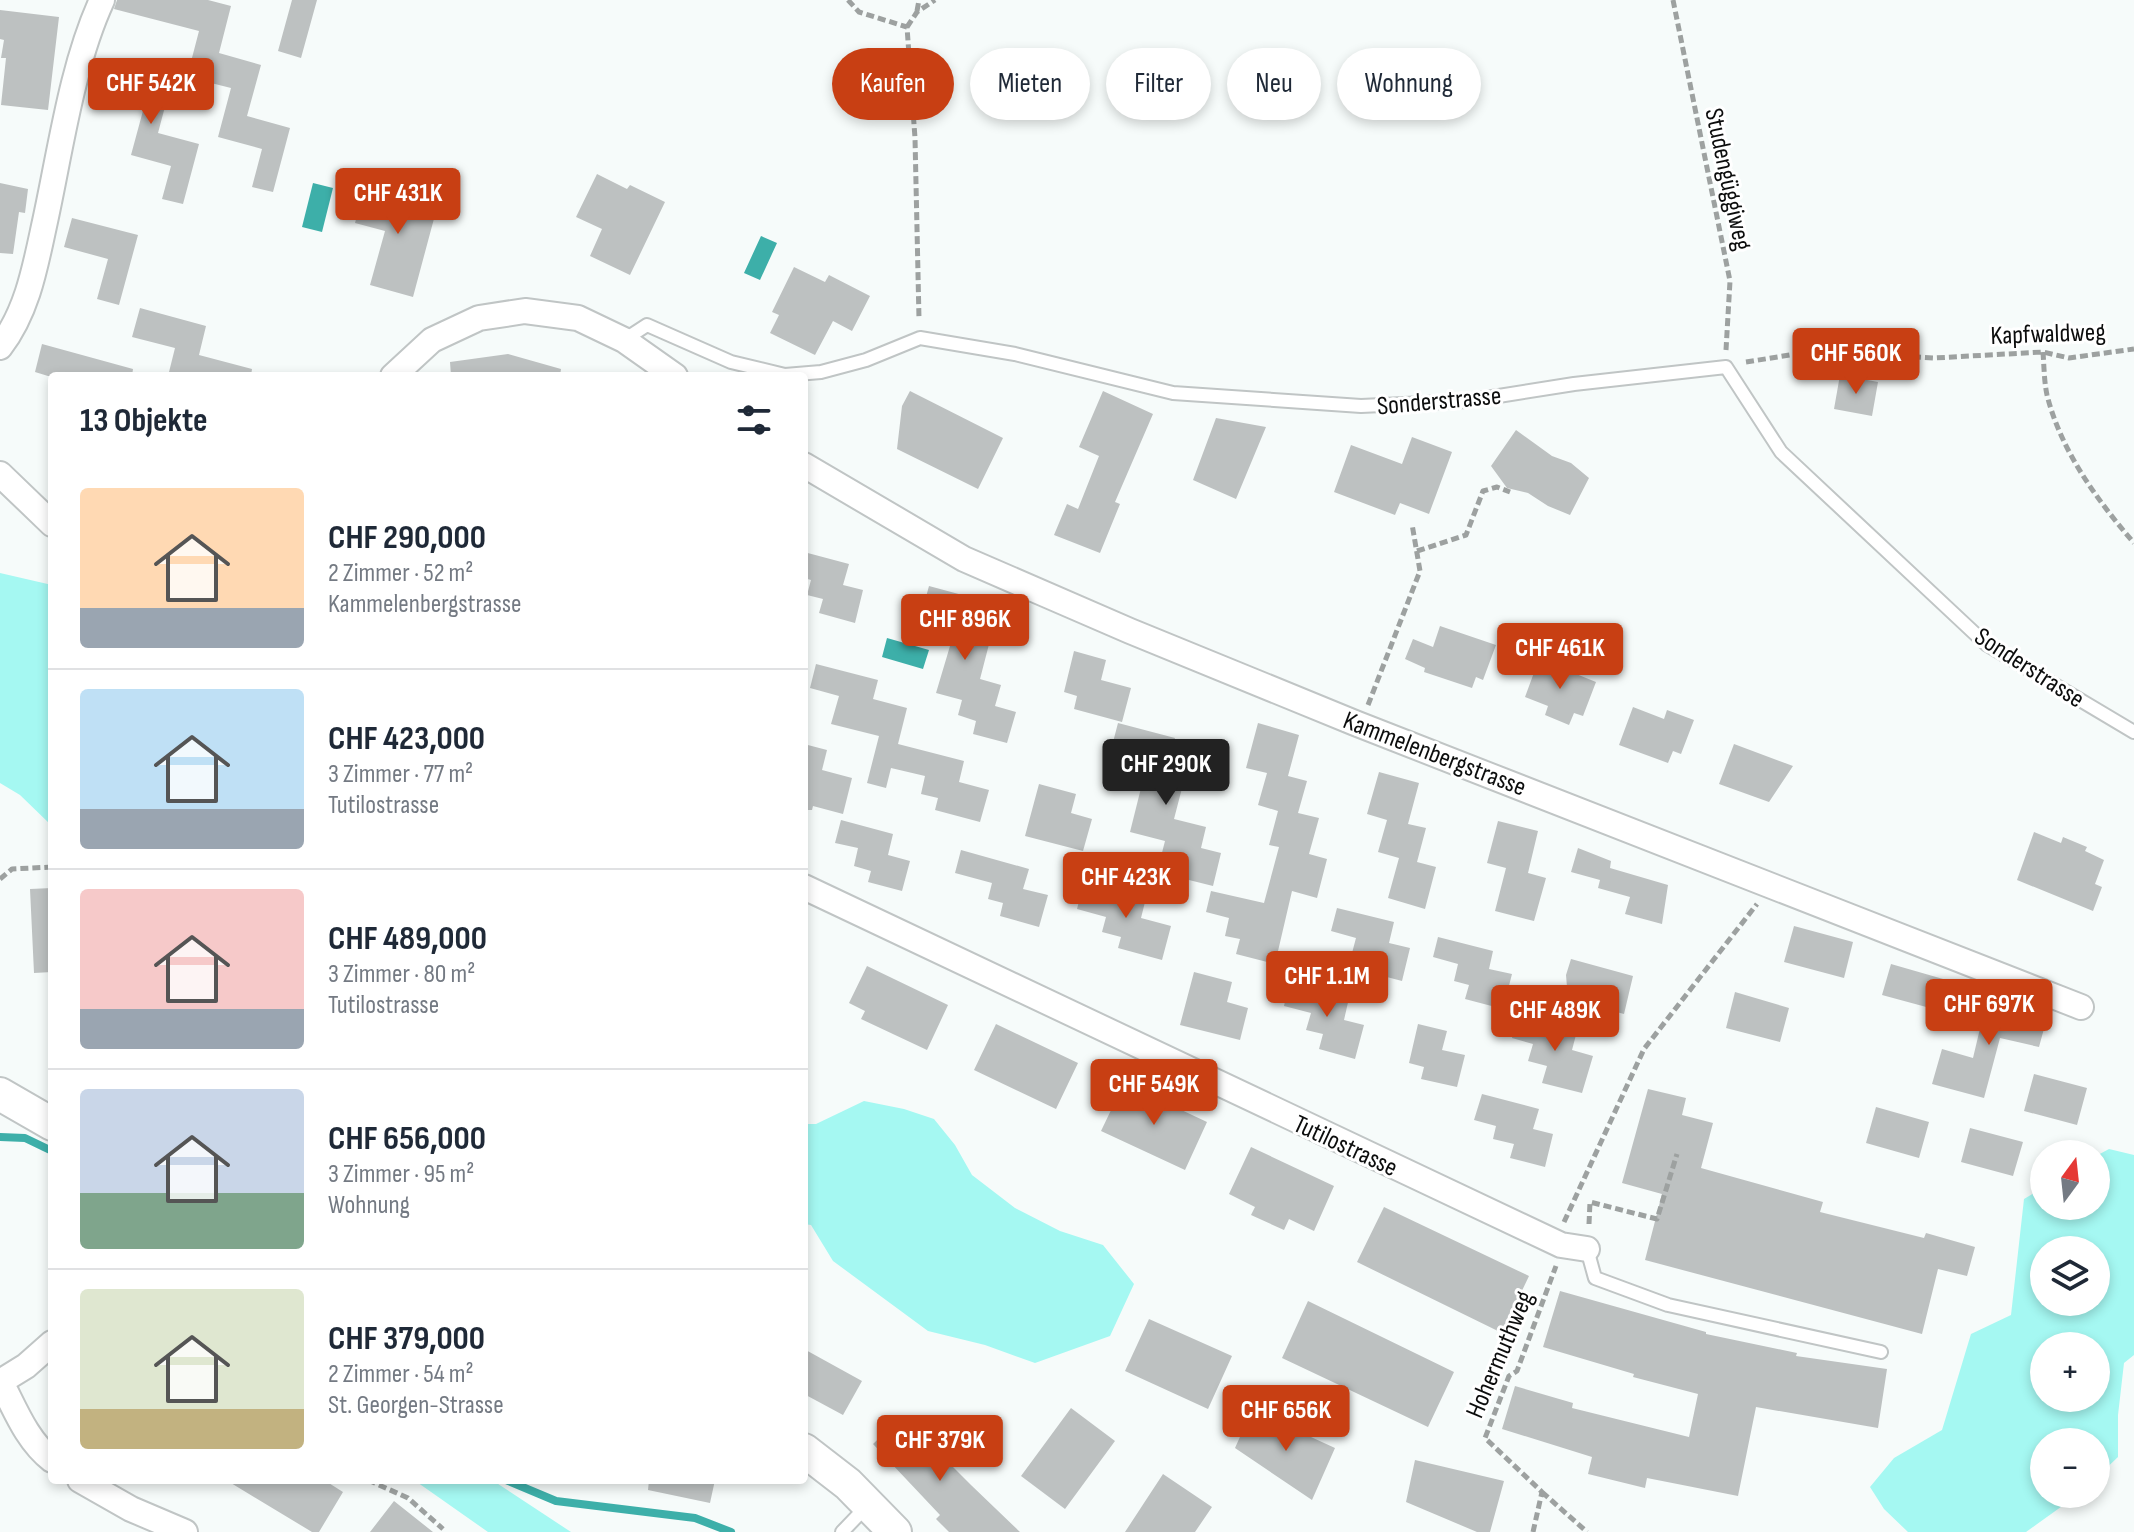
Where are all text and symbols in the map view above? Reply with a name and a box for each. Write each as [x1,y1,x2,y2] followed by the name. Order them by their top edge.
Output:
[832,48,954,120] chip: Kaufen
[970,48,1090,120] chip: Mieten
[1106,48,1211,120] chip: Filter
[1227,48,1321,120] chip: Neu
[1337,48,1481,120] chip: Wohnung
[68,58,234,126] pin: CHF 542K
[106,68,196,99] text: CHF 542K
[1697,105,1758,253] street label: Studengüggiweg
[315,168,481,236] pin: CHF 431K
[353,178,443,209] text: CHF 431K
[1990,317,2106,352] street label: Kapfwaldweg
[1773,328,1939,396] pin: CHF 560K
[1810,338,1902,369] text: CHF 560K
[1376,381,1503,422] street label: Sonderstrasse
[732,398,776,442] icon: filters
[80,400,208,441] text: 13 Objekte
[328,517,486,558] text: CHF 290,000
[144,520,240,616] icon: home
[328,558,473,589] text: 2 Zimmer · 52 m²
[328,589,521,620] text: Kammelenbergstrasse
[882,594,1048,662] pin: CHF 896K
[919,604,1011,635] text: CHF 896K
[1969,621,2090,715] street label: Sonderstrasse
[1477,623,1643,691] pin: CHF 461K
[1515,633,1605,664] text: CHF 461K
[1339,705,1530,804] street label: Kammelenbergstrasse
[328,718,485,759] text: CHF 423,000
[144,721,240,817] icon: home
[1083,739,1249,807] pin: CHF 290K
[1120,749,1212,780] text: CHF 290K
[328,759,473,790] text: 3 Zimmer · 77 m²
[328,790,439,821] text: Tutilostrasse
[1043,852,1209,920] pin: CHF 423K
[1081,862,1171,893] text: CHF 423K
[328,918,487,959] text: CHF 489,000
[144,921,240,1017] icon: home
[1244,951,1410,1019] pin: CHF 1.1M
[328,959,475,990] text: 3 Zimmer · 80 m²
[1284,961,1370,992] text: CHF 1.1M
[1906,979,2072,1047] pin: CHF 697K
[1472,985,1638,1053] pin: CHF 489K
[1944,989,2034,1020] text: CHF 697K
[328,990,439,1021] text: Tutilostrasse
[1509,995,1601,1026] text: CHF 489K
[1071,1059,1237,1127] pin: CHF 549K
[1109,1069,1199,1100] text: CHF 549K
[1288,1109,1402,1184] street label: Tutilostrasse
[328,1118,486,1159] text: CHF 656,000
[144,1121,240,1217] icon: home
[2030,1140,2110,1220] north arrow
[2030,1140,2110,1508] map controls
[328,1159,474,1190] text: 3 Zimmer · 95 m²
[328,1190,410,1221] text: Wohnung
[2030,1236,2110,1316] button: layers
[1460,1286,1541,1423] street label: Hohermuthweg
[328,1318,485,1359] text: CHF 379,000
[144,1321,240,1417] icon: home
[2030,1332,2110,1412] button: +
[328,1359,474,1390] text: 2 Zimmer · 54 m²
[1203,1385,1369,1453] pin: CHF 656K
[328,1390,504,1421] text: St. Georgen-Strasse
[1241,1395,1331,1426] text: CHF 656K
[857,1415,1023,1483] pin: CHF 379K
[895,1425,985,1456] text: CHF 379K
[2030,1428,2110,1508] button: −

